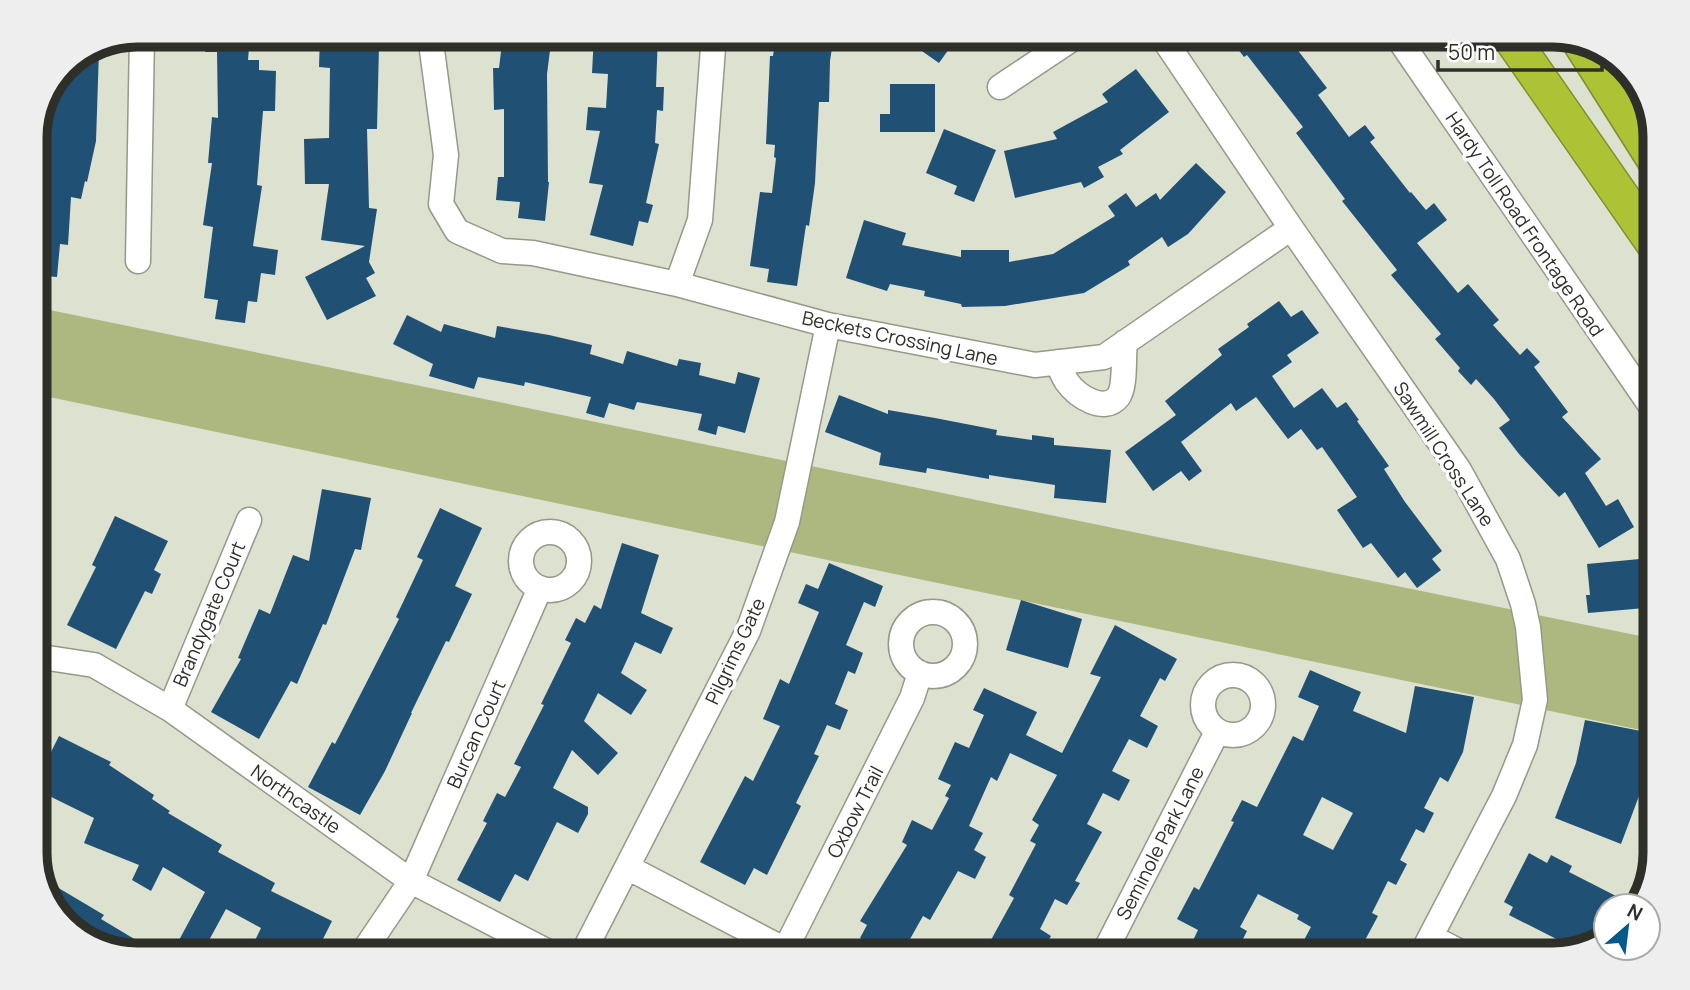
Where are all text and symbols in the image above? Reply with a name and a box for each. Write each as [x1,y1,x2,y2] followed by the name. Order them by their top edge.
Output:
[1438,28,1602,72] scale bar
[1448,38,1495,66] text: 50 m
[1440,106,1610,342] street label: Hardy Toll Road Frontage Road
[800,305,1000,371] street label: Beckets Crossing Lane
[1388,377,1500,531] street label: Sawmill Cross Lane
[167,537,251,691] street label: Brandygate Court
[699,593,771,709] street label: Pilgrims Gate
[440,676,512,792] street label: Burcan Court
[246,758,346,840] street label: Northcastle
[821,761,889,863] street label: Oxbow Trail
[1110,762,1210,924] street label: Seminole Park Lane
[1592,892,1662,962] north arrow
[1623,897,1647,927] text: N

